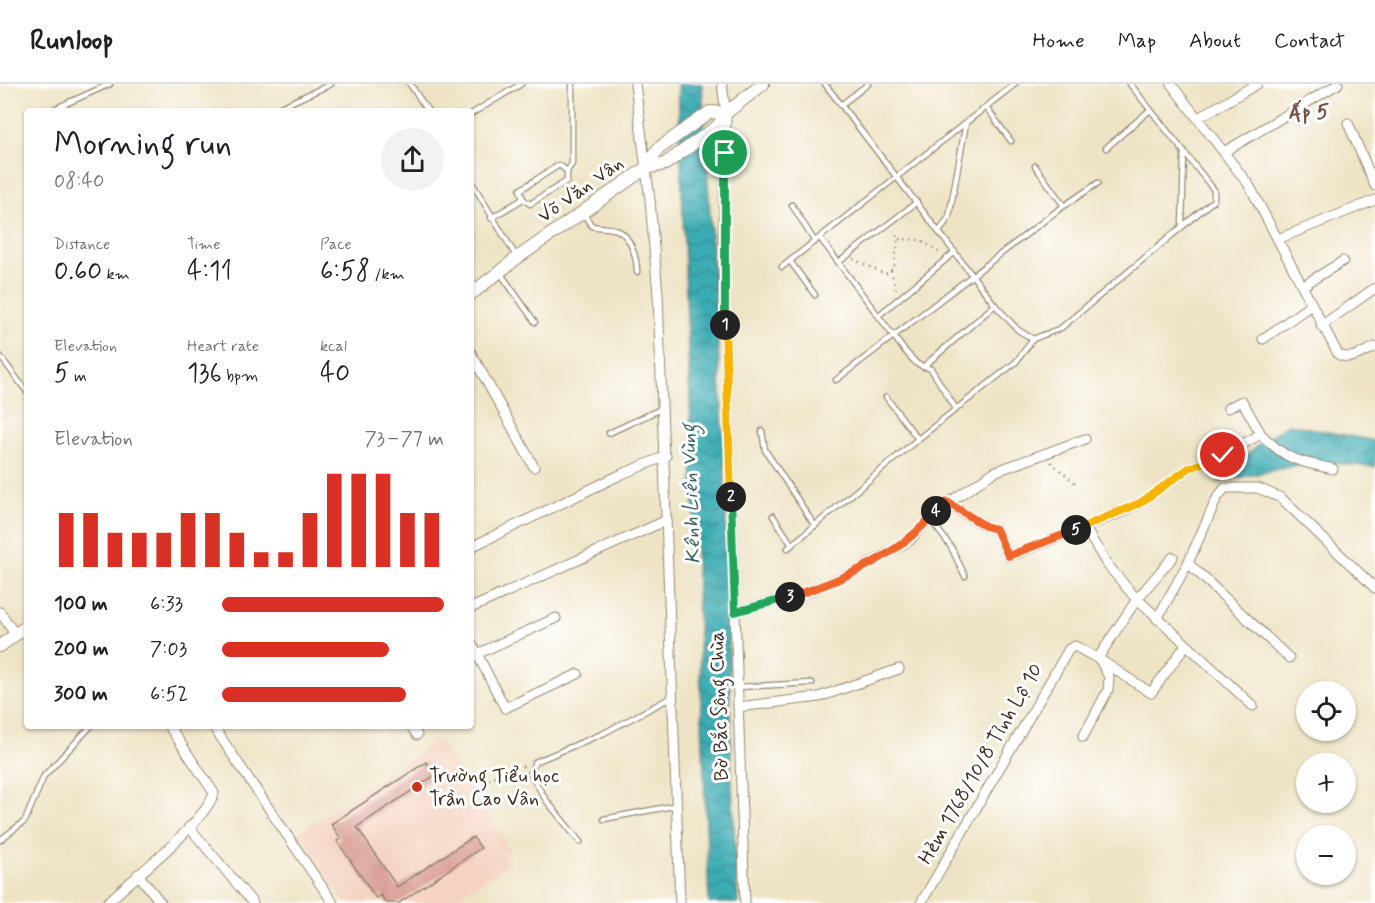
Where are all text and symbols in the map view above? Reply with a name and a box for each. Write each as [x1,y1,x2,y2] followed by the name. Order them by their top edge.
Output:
[30,23,114,60] text: Runloop
[1033,27,1085,55] text: Home
[1118,27,1156,55] text: Map
[1189,27,1241,55] text: About
[1274,27,1345,55] text: Contact
[1289,98,1329,126] district label: Ấp 5
[54,123,232,167] text: Morning run
[699,127,750,178] pin
[381,128,444,191] button: share
[708,136,741,169] icon: arrive
[533,150,629,230] street label: Võ Văn Vân
[54,168,105,195] text: 08:40
[54,234,110,255] text: Distance
[187,234,221,255] text: Time
[320,234,352,255] text: Pace
[54,255,102,289] text: 0.60
[187,255,232,289] text: 4:11
[320,255,370,289] text: 6:58
[102,264,130,285] text: km
[370,264,405,285] text: /km
[710,310,740,340] pin: 1
[721,314,729,335] text: 1
[54,336,117,357] text: Elevation
[187,336,259,357] text: Heart rate
[320,336,347,357] text: kcal
[54,357,70,391] text: 5
[187,357,222,391] text: 136
[320,357,350,391] text: 40
[70,366,87,387] text: m
[222,366,258,387] text: bpm
[674,421,709,565] water label: Kênh Liên Vùng
[54,426,133,453] text: Elevation
[364,426,444,453] text: 73–77 m
[1197,429,1248,480] pin
[1206,438,1239,471] icon: check
[716,482,746,512] pin: 2
[727,486,735,507] text: 2
[921,496,951,526] pin: 4
[931,500,941,521] text: 4
[1061,515,1091,545] pin: 5
[1071,519,1081,540] text: 5
[775,582,805,612] pin: 3
[786,586,794,607] text: 3
[54,591,108,618] text: 100 m
[150,591,183,618] text: 6:33
[704,631,738,781] street label: Bờ Bắc Sông Chùa
[54,636,109,663] text: 200 m
[150,636,187,663] text: 7:03
[912,658,1050,870] street label: Hẻm 1768/10/8 Tỉnh Lộ 10
[54,681,108,708] text: 300 m
[150,681,188,708] text: 6:52
[1296,681,1356,885] map controls
[1296,681,1356,741] button: locate
[1296,753,1356,813] button: +
[429,763,559,813] place label: Trường Tiểu học Trần Cao Vân
[410,780,424,794] marker: Trường Tiểu học Trần Cao Vân
[1296,825,1356,885] button: −

